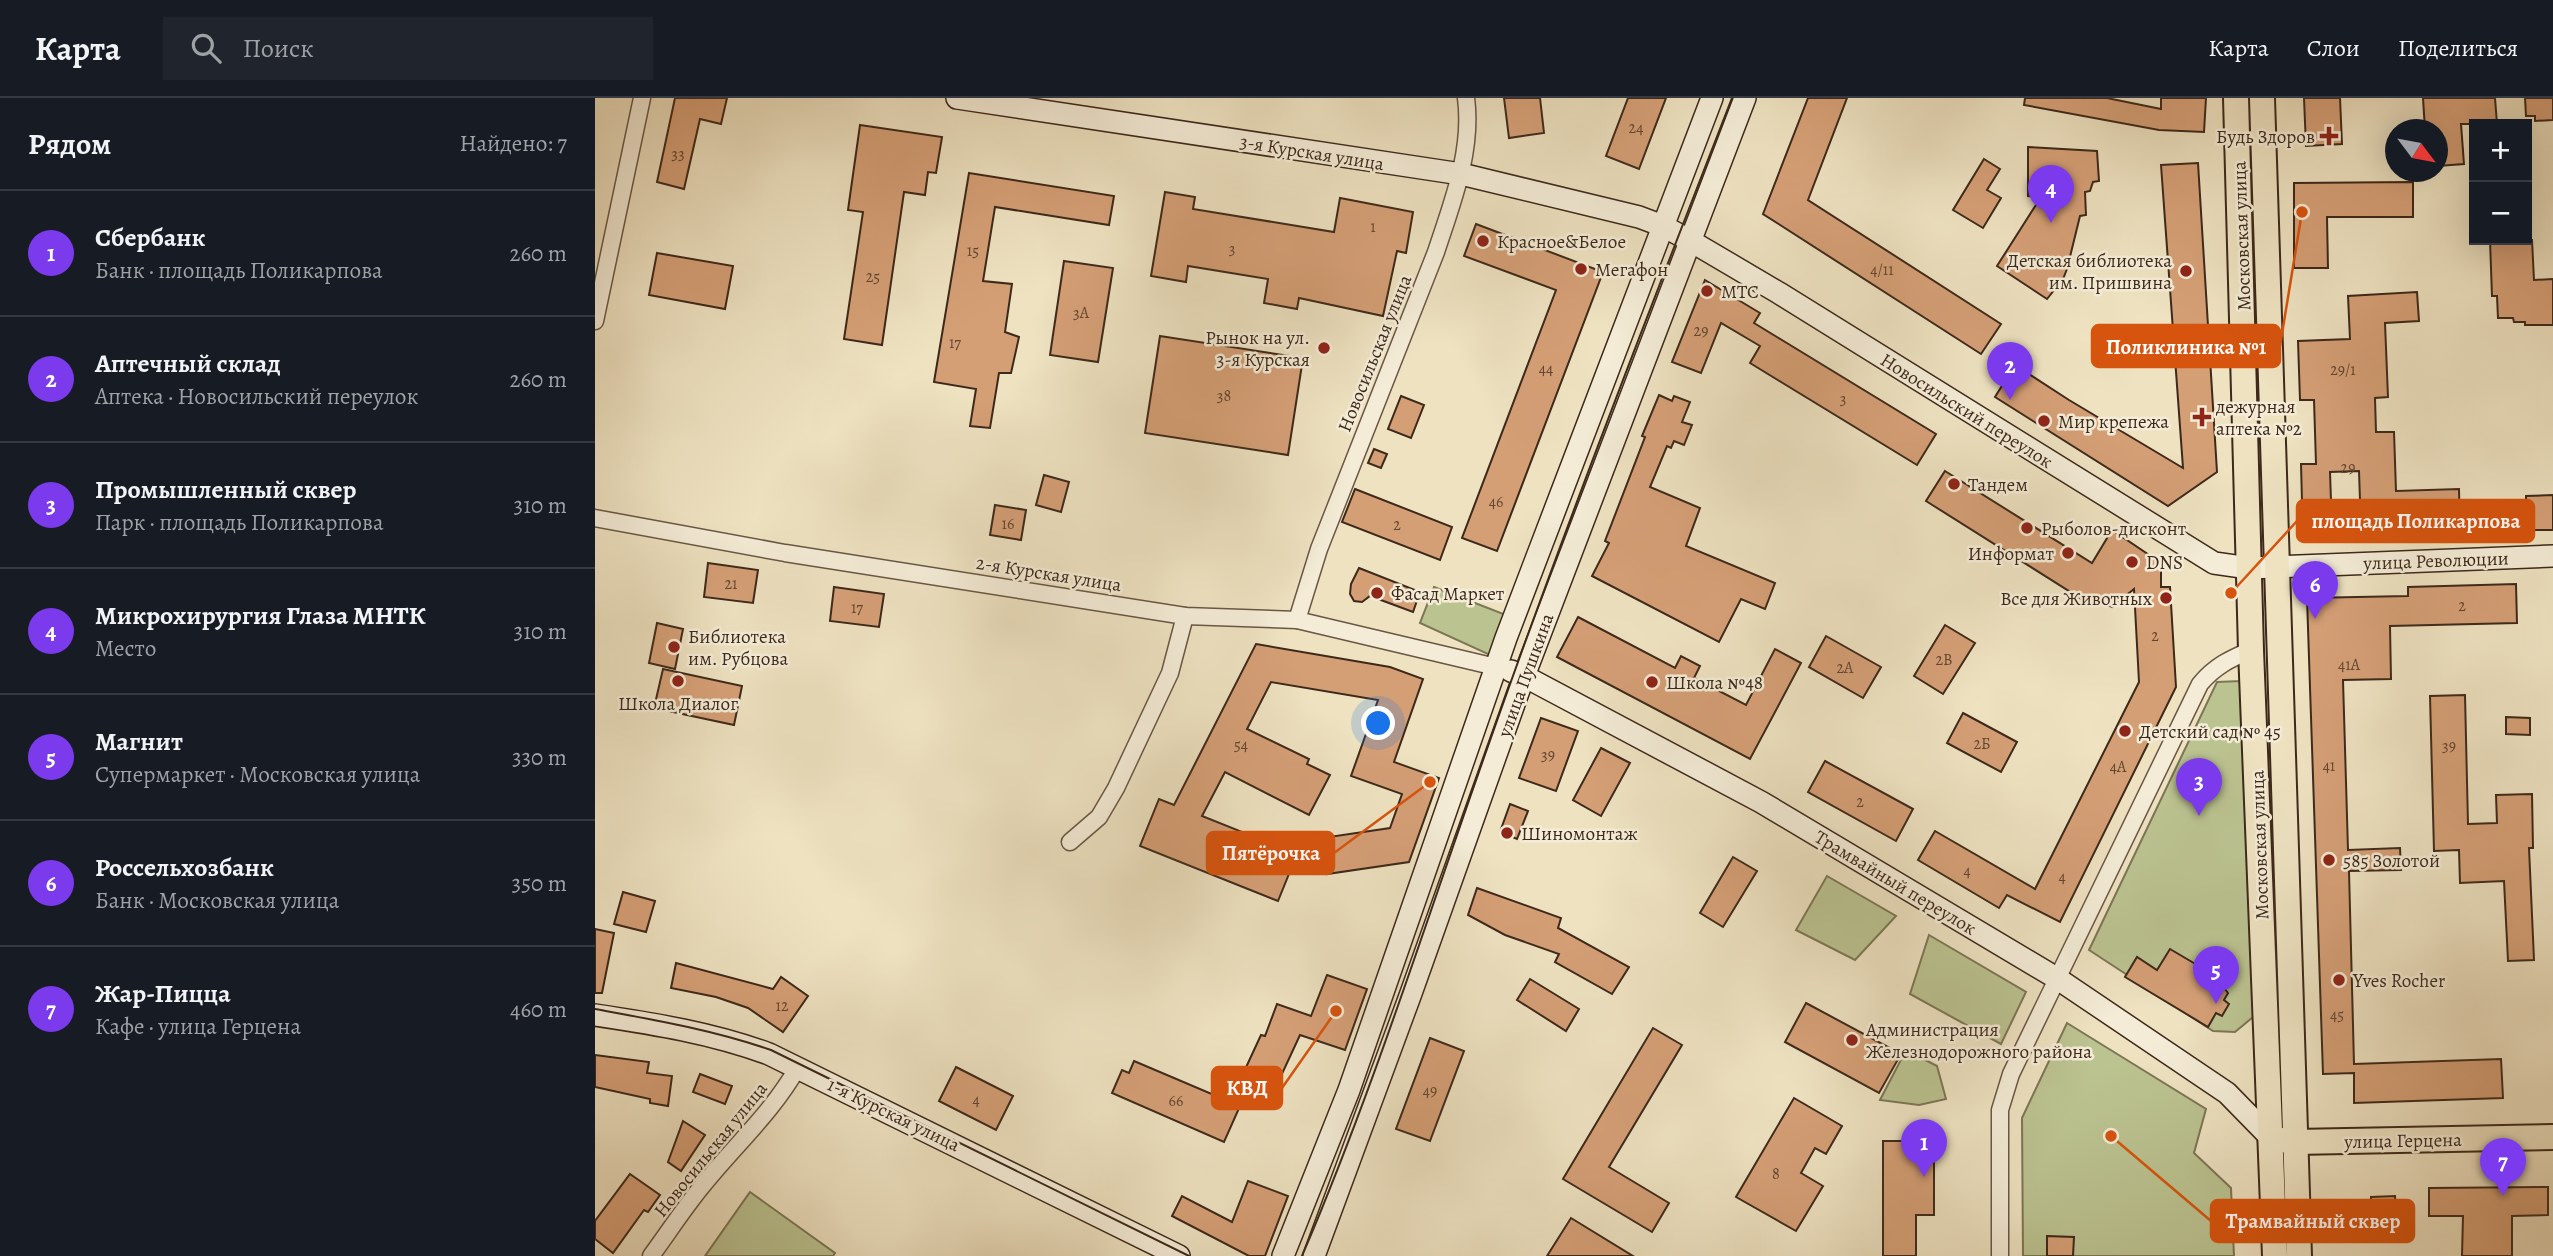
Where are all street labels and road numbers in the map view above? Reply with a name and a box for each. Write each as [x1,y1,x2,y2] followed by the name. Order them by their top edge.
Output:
[1238,129,1386,177] street label: 3-я Курская улица
[2226,161,2258,311] street label: Московская улица
[1332,271,1418,436] street label: Новосильская улица
[1875,347,2058,475] street label: Новосильский переулок
[2362,545,2509,577] street label: улица Революции
[974,550,1124,598] street label: 2-я Курская улица
[1491,610,1560,742] street label: улица Пушкина
[2244,770,2276,920] street label: Московская улица
[1810,824,1981,942] street label: Трамвайный переулок
[823,1072,964,1158] street label: 1-я Курская улица
[648,1076,774,1223] street label: Новосильская улица
[2343,1127,2462,1155] street label: улица Герцена

